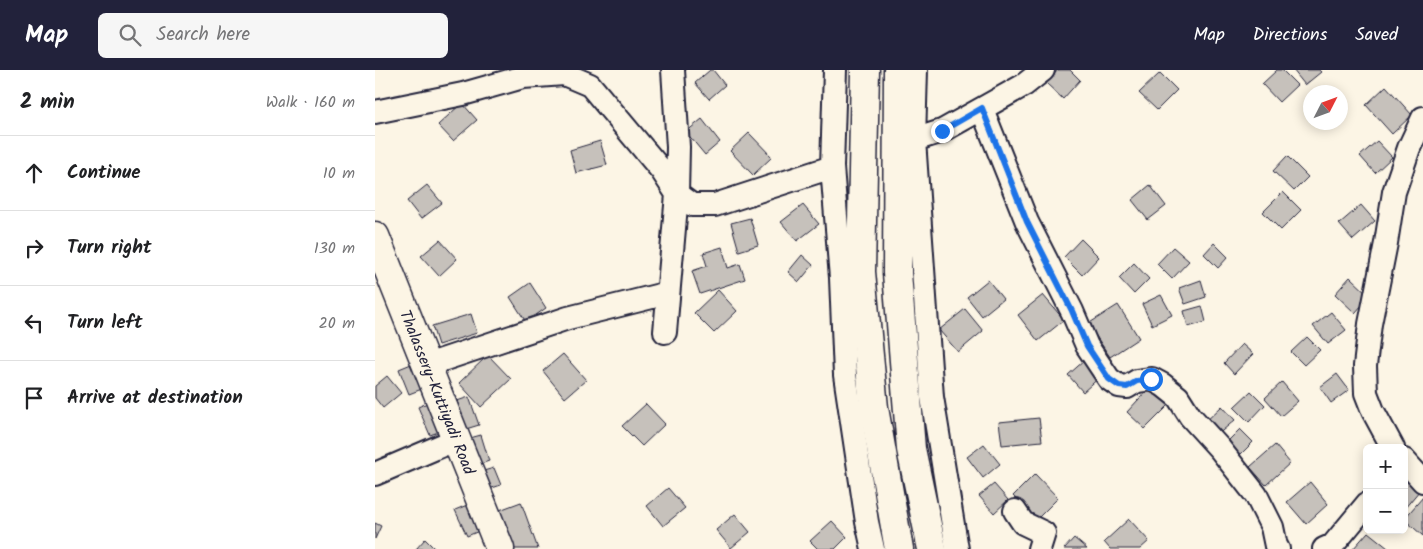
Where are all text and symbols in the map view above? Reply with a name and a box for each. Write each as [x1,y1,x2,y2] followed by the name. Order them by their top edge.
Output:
[98,13,448,58] search box
[25,16,68,55] text: Map
[156,20,250,50] text: Search here
[116,21,144,49] icon: search
[1193,21,1225,50] text: Map
[1253,21,1327,50] text: Directions
[1355,21,1398,50] text: Saved
[1303,85,1348,130] north arrow
[20,86,75,119] text: 2 min
[266,90,355,115] text: Walk · 160 m
[931,120,954,143] route end
[67,158,140,188] text: Continue
[20,159,48,187] icon: ahead
[323,161,355,186] text: 10 m
[67,233,152,263] text: Turn right
[20,234,48,262] icon: right
[314,236,355,261] text: 130 m
[392,306,481,480] street label: Thalassery-Kuttiyadi Road
[67,308,142,338] text: Turn left
[20,309,48,337] icon: left
[319,311,355,336] text: 20 m
[1140,368,1163,391] route start
[67,383,243,413] text: Arrive at destination
[20,384,48,412] icon: arrive
[1363,444,1408,534] map controls
[1363,444,1408,489] button: +
[1363,489,1408,534] button: −

